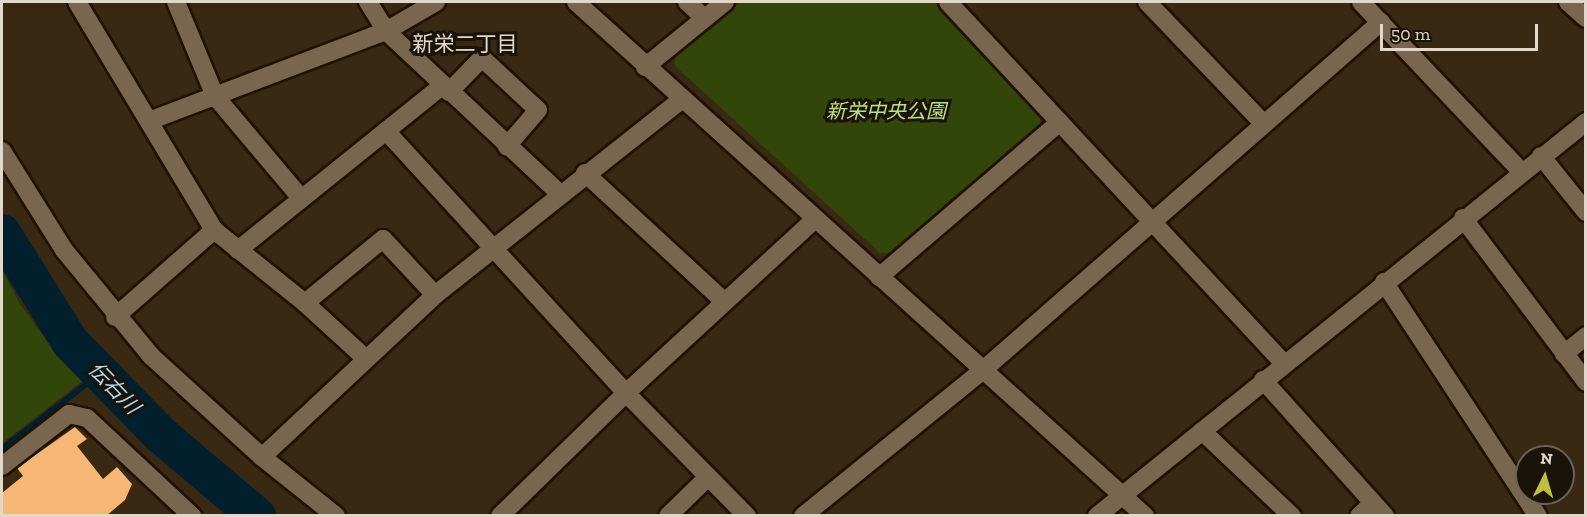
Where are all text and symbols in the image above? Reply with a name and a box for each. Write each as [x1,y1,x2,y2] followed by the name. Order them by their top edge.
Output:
[1383,12,1540,50] scale bar
[1391,23,1430,45] text: 50 m
[413,31,517,57] district label: 新栄二丁目
[826,99,946,123] park label: 新栄中央公園
[83,357,145,419] water label: 伝右川
[1515,445,1575,505] north arrow
[1540,449,1553,469] text: N

